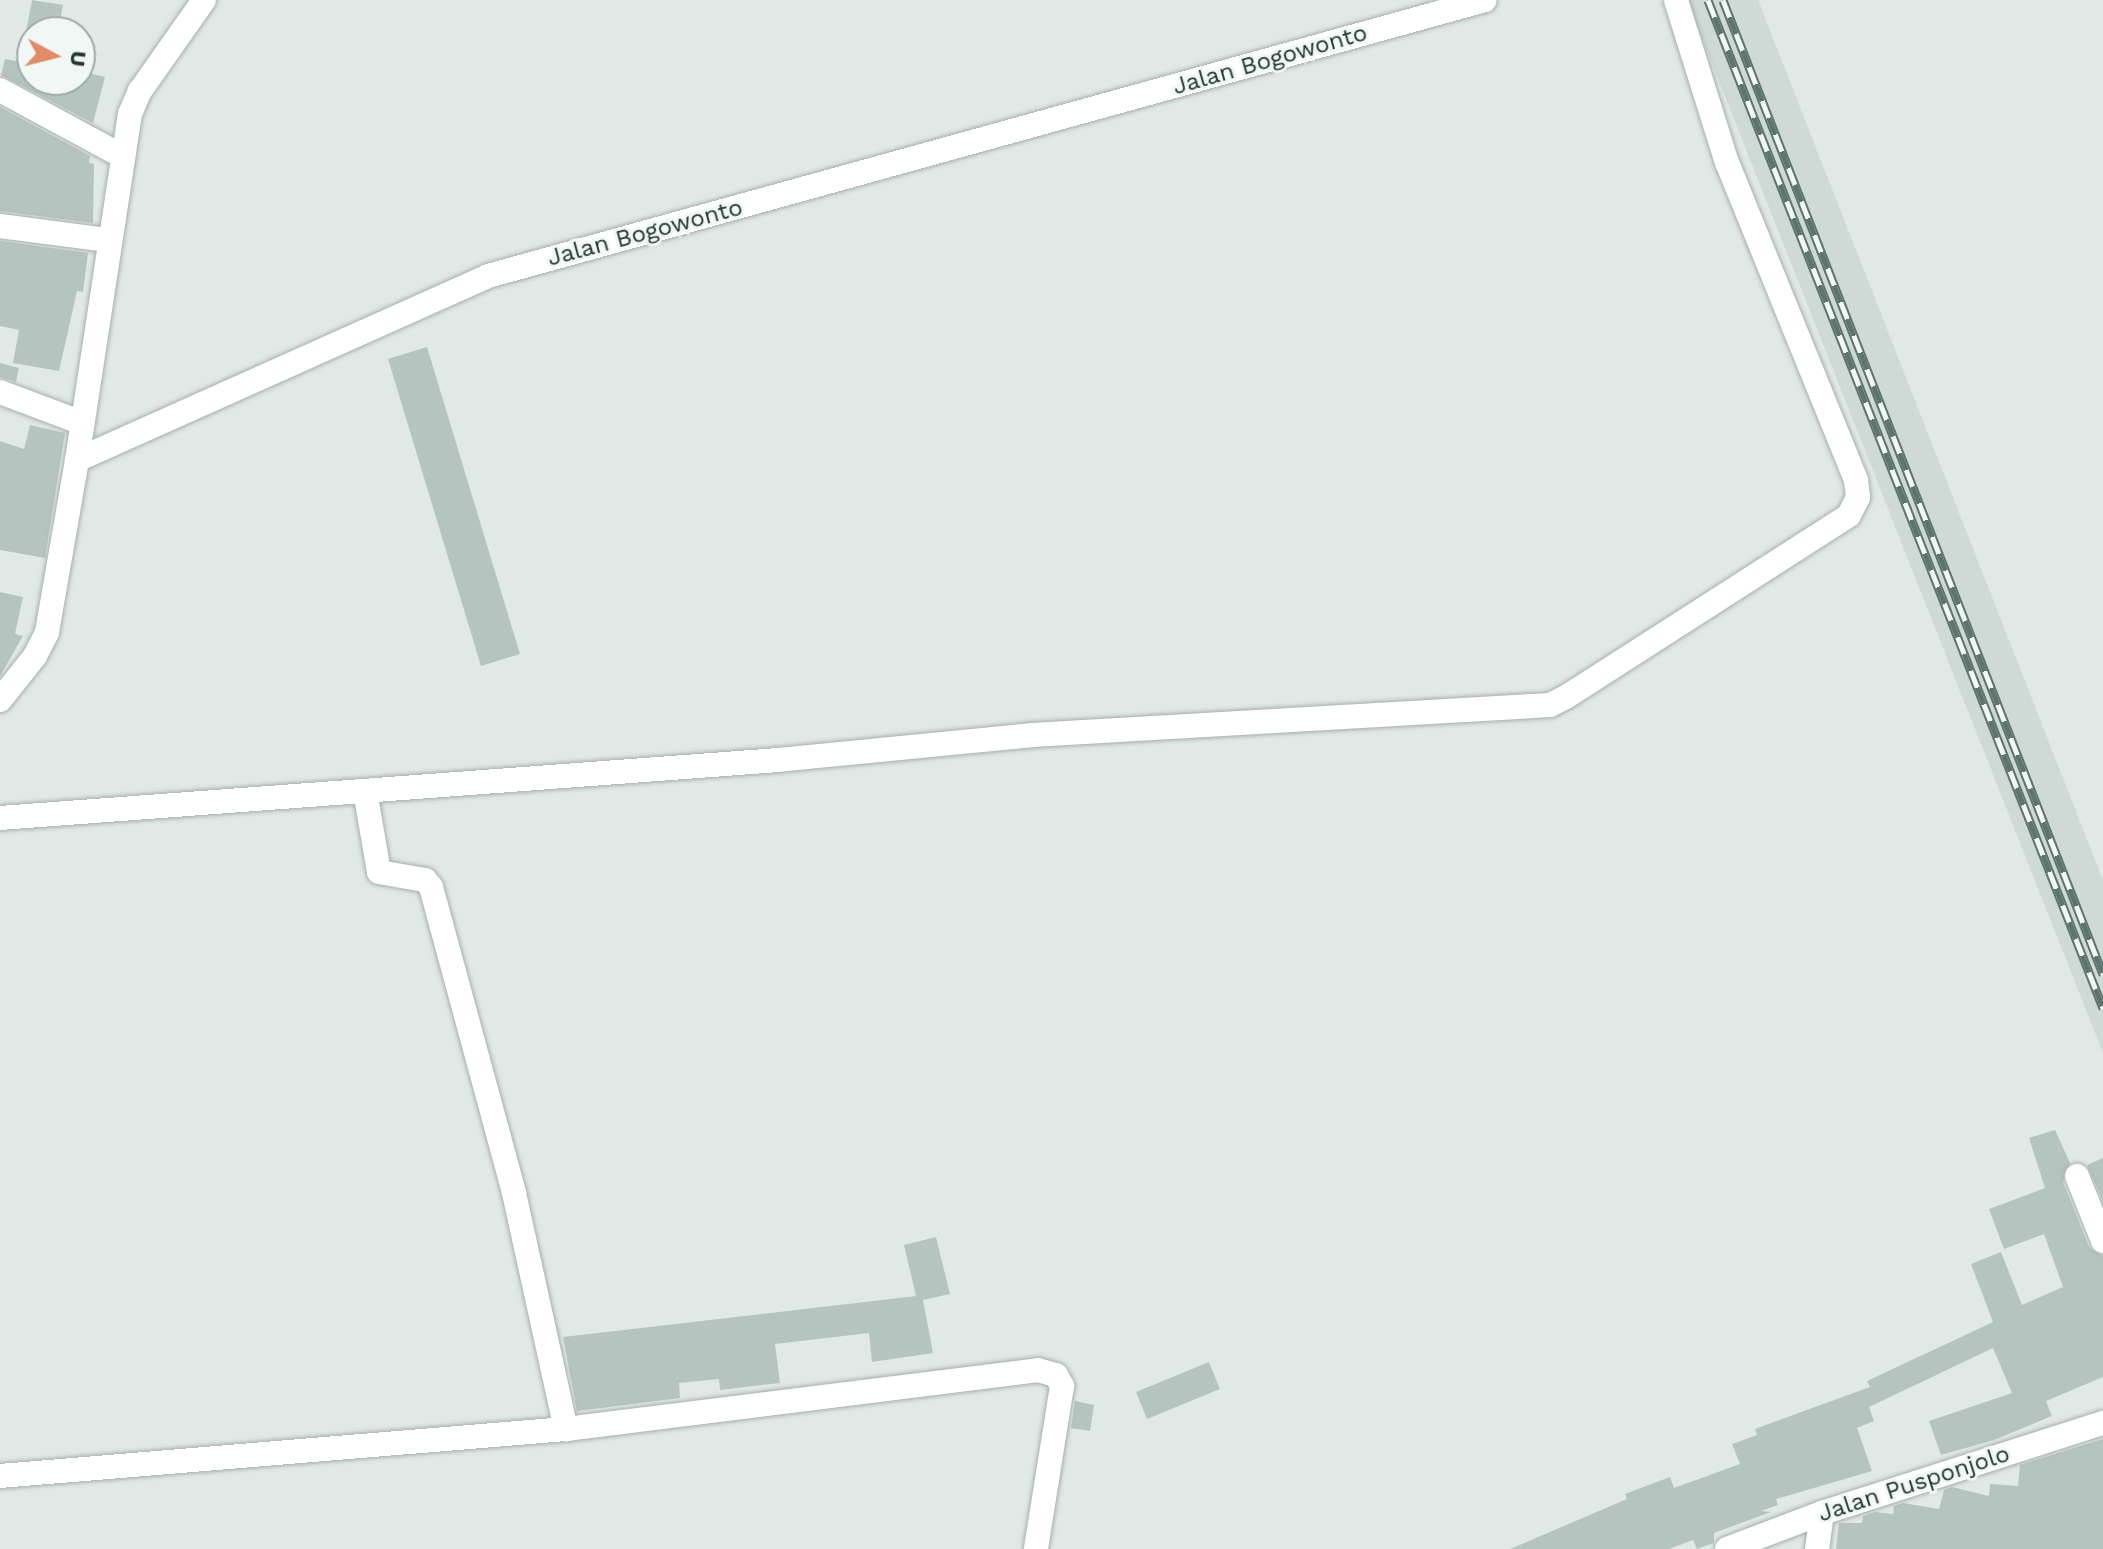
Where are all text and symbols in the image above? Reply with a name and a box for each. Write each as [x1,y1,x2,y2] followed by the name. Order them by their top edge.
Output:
[16,16,96,96] north arrow
[1170,18,1370,102] street label: Jalan Bogowonto
[65,49,92,68] text: U
[544,193,746,273] street label: Jalan Bogowonto
[1815,1439,2013,1529] street label: Jalan Pusponjolo

